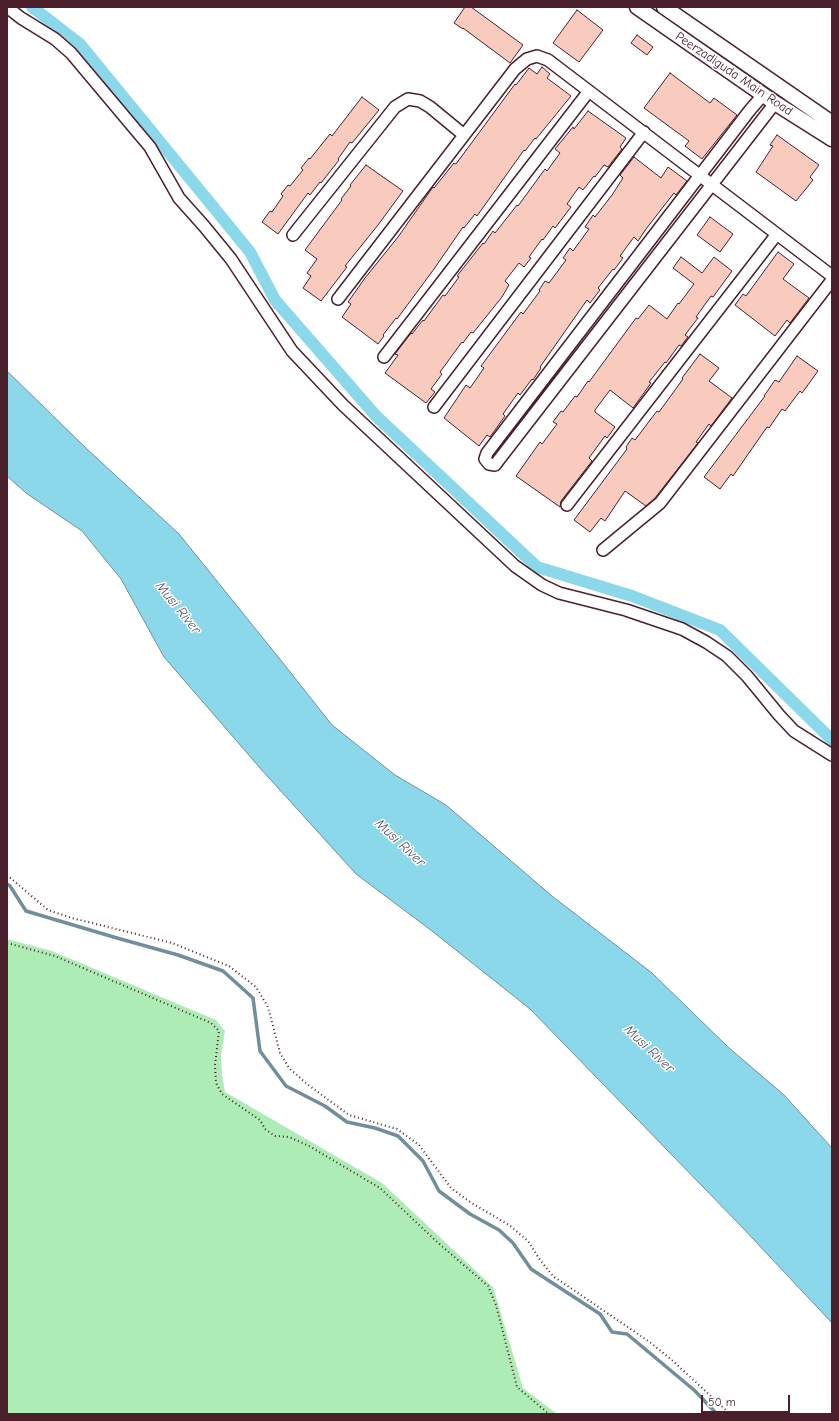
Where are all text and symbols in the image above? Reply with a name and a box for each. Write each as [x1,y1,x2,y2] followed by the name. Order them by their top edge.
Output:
[672,29,796,119] street label: Peerzadiguda Main Road
[152,578,204,638] water label: Musi River
[371,815,429,871] water label: Musi River
[620,1021,678,1077] water label: Musi River
[703,1387,792,1413] scale bar
[708,1395,736,1409] text: 50 m

